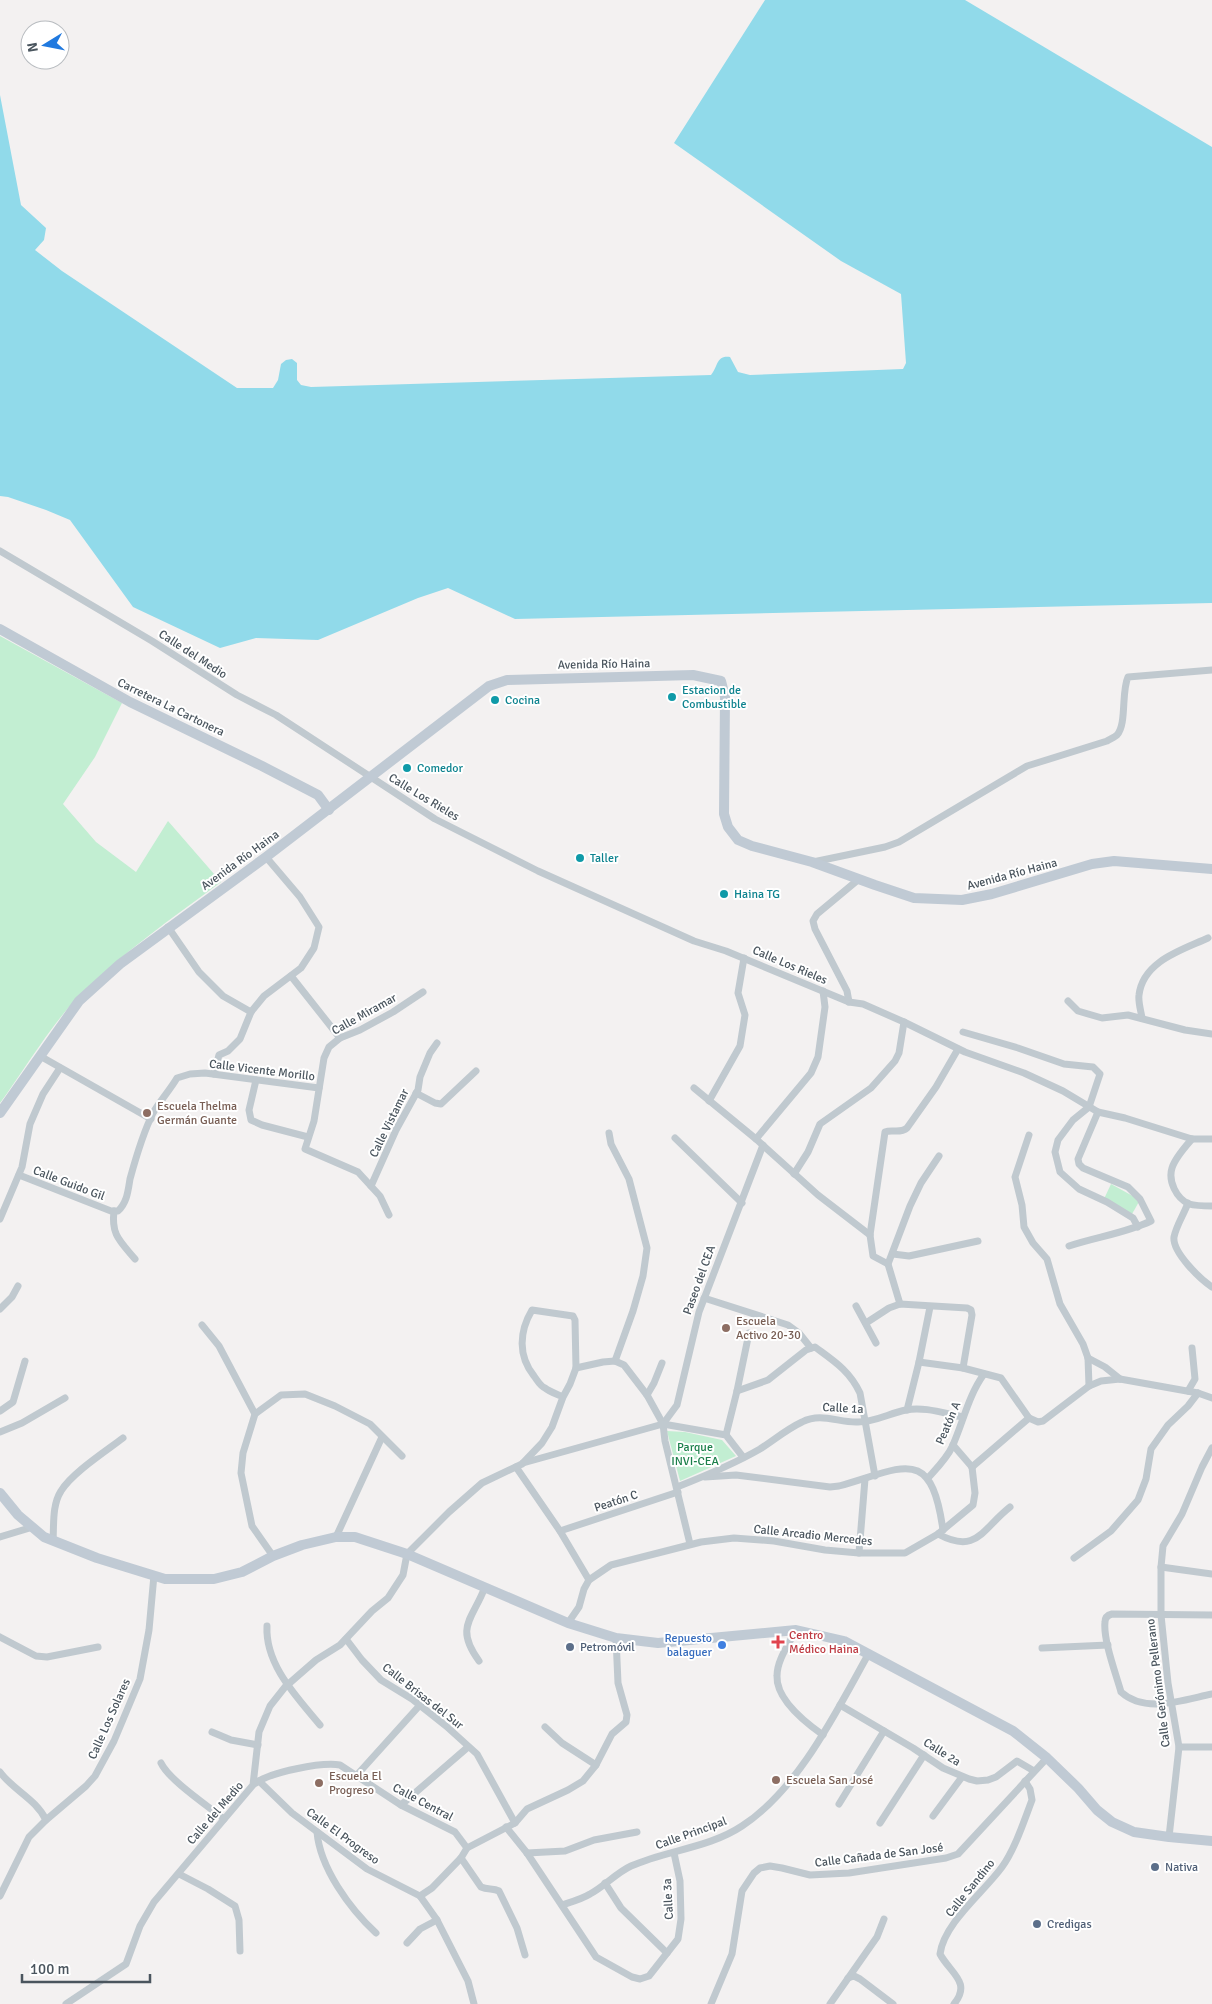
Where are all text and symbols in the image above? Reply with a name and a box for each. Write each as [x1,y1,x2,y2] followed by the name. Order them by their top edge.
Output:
[20,20,70,70] north arrow
[23,41,42,53] text: N
[156,627,230,682] street label: Calle del Medio
[558,656,651,673] street label: Avenida Río Haina
[115,675,227,740] street label: Carretera La Cartonera
[682,683,746,712] place label: Estacion de Combustible
[666,691,678,703] marker: Estacion de Combustible
[505,693,540,708] place label: Cocina
[489,694,501,706] marker: Cocina
[417,761,464,776] place label: Comedor
[401,762,413,774] marker: Comedor
[386,770,462,824] street label: Calle Los Rieles
[198,827,282,894] street label: Avenida Río Haina
[590,851,619,866] place label: Taller
[574,852,586,864] marker: Taller
[965,855,1059,894] street label: Avenida Río Haina
[734,887,780,902] place label: Haina TG
[718,888,730,900] marker: Haina TG
[750,943,830,988] street label: Calle Los Rieles
[329,990,400,1038] street label: Calle Miramar
[208,1057,316,1084] street label: Calle Vicente Morillo
[366,1086,413,1160] street label: Calle Vistamar
[157,1099,237,1128] place label: Escuela Thelma Germán Guante
[141,1107,153,1119] marker: Escuela Thelma Germán Guante
[31,1163,107,1204] street label: Calle Guido Gil
[680,1243,719,1317] street label: Paseo del CEA
[736,1314,801,1343] place label: Escuela Activo 20-30
[720,1322,732,1334] marker: Escuela Activo 20-30
[933,1399,964,1447] street label: Peatón A
[822,1400,864,1417] street label: Calle 1a
[671,1440,719,1469] park label: Parque INVI-CEA
[592,1487,640,1516] street label: Peatón C
[753,1522,873,1549] street label: Calle Arcadio Mercedes
[1143,1618,1174,1748] street label: Calle Gerónimo Pellerano
[789,1628,859,1657] place label: Centro Médico Haina
[664,1631,713,1660] place label: Repuesto balaguer
[771,1635,785,1649] marker: Centro Médico Haina
[716,1639,728,1651] marker: Repuesto balaguer
[580,1640,635,1655] place label: Petromóvil
[564,1641,576,1653] marker: Petromóvil
[379,1660,467,1733] street label: Calle Brisas del Sur
[85,1677,134,1762] street label: Calle Los Solares
[920,1735,963,1770] street label: Calle 2a
[329,1769,382,1798] place label: Escuela El Progreso
[786,1773,873,1788] place label: Escuela San José
[770,1774,782,1786] marker: Escuela San José
[313,1777,325,1789] marker: Escuela El Progreso
[184,1779,247,1848] street label: Calle del Medio
[390,1780,456,1825] street label: Calle Central
[303,1805,382,1868] street label: Calle El Progreso
[653,1813,729,1853] street label: Calle Principal
[814,1840,944,1871] street label: Calle Cañada de San José
[942,1856,998,1920] street label: Calle Sandino
[1165,1860,1198,1875] place label: Nativa
[1149,1861,1161,1873] marker: Nativa
[660,1878,677,1920] street label: Calle 3a
[1047,1917,1092,1932] place label: Credigas
[1031,1918,1043,1930] marker: Credigas
[22,1952,150,1984] scale bar
[30,1960,70,1978] text: 100 m

